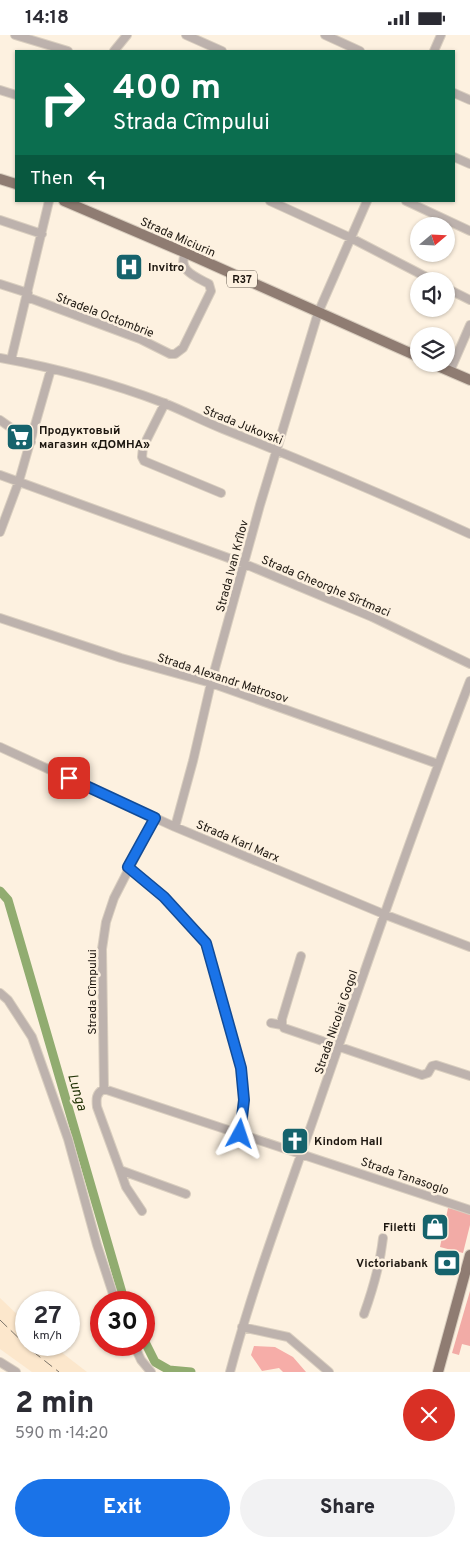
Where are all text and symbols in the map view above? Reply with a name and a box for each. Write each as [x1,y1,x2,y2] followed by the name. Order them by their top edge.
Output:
[25,6,69,30] text: 14:18
[113,67,221,111] text: 400 m
[30,70,95,135] icon: right
[113,110,270,137] text: Strada Cîmpului
[83,165,111,193] icon: left
[30,167,73,191] text: Then
[137,214,218,262] street label: Strada Miciurin
[410,217,455,263] north arrow
[410,217,455,372] map controls
[114,252,144,282] hospital icon: Invitro
[148,260,185,276] place label: Invitro
[227,270,257,287] road number: R37
[410,272,455,317] button: sound
[53,290,156,342] street label: Stradela Octombrie
[410,327,455,372] button: layers
[200,403,285,449] street label: Strada Jukovski
[5,422,35,452] supermarket icon: Продуктовый магазин «ДОМНА»
[39,423,150,453] place label: Продуктовый магазин «ДОМНА»
[213,518,253,614] street label: Strada Ivan Krîlov
[259,552,393,621] street label: Strada Gheorghe Sîrtmaci
[155,650,290,708] street label: Strada Alexandr Matrosov
[48,757,90,799] pin
[55,764,83,792] icon: arrive
[193,817,282,867] street label: Strada Karl Marx
[85,949,101,1035] street label: Strada Cîmpului
[312,968,362,1077] street label: Strada Nicolai Gogol
[63,1072,90,1114] water label: Lunga
[213,1107,265,1159] position arrow
[280,1126,310,1156] church icon: Kindom Hall
[314,1134,383,1150] place label: Kindom Hall
[358,1154,451,1200] street label: Strada Tanasoglo
[420,1212,450,1242] shop icon: Filetti
[383,1220,416,1236] place label: Filetti
[432,1248,462,1278] bank icon: Victoriabank
[356,1256,428,1272] place label: Victoriabank
[90,1291,155,1356] speed limit sign: 30
[33,1301,62,1333] text: 27
[33,1328,62,1344] text: km/h
[15,1386,94,1423] text: 2 min
[403,1389,455,1441] button: close
[15,1424,109,1444] text: 590 m · 14:20
[15,1479,230,1537] button: Exit
[240,1479,455,1537] button: Share

